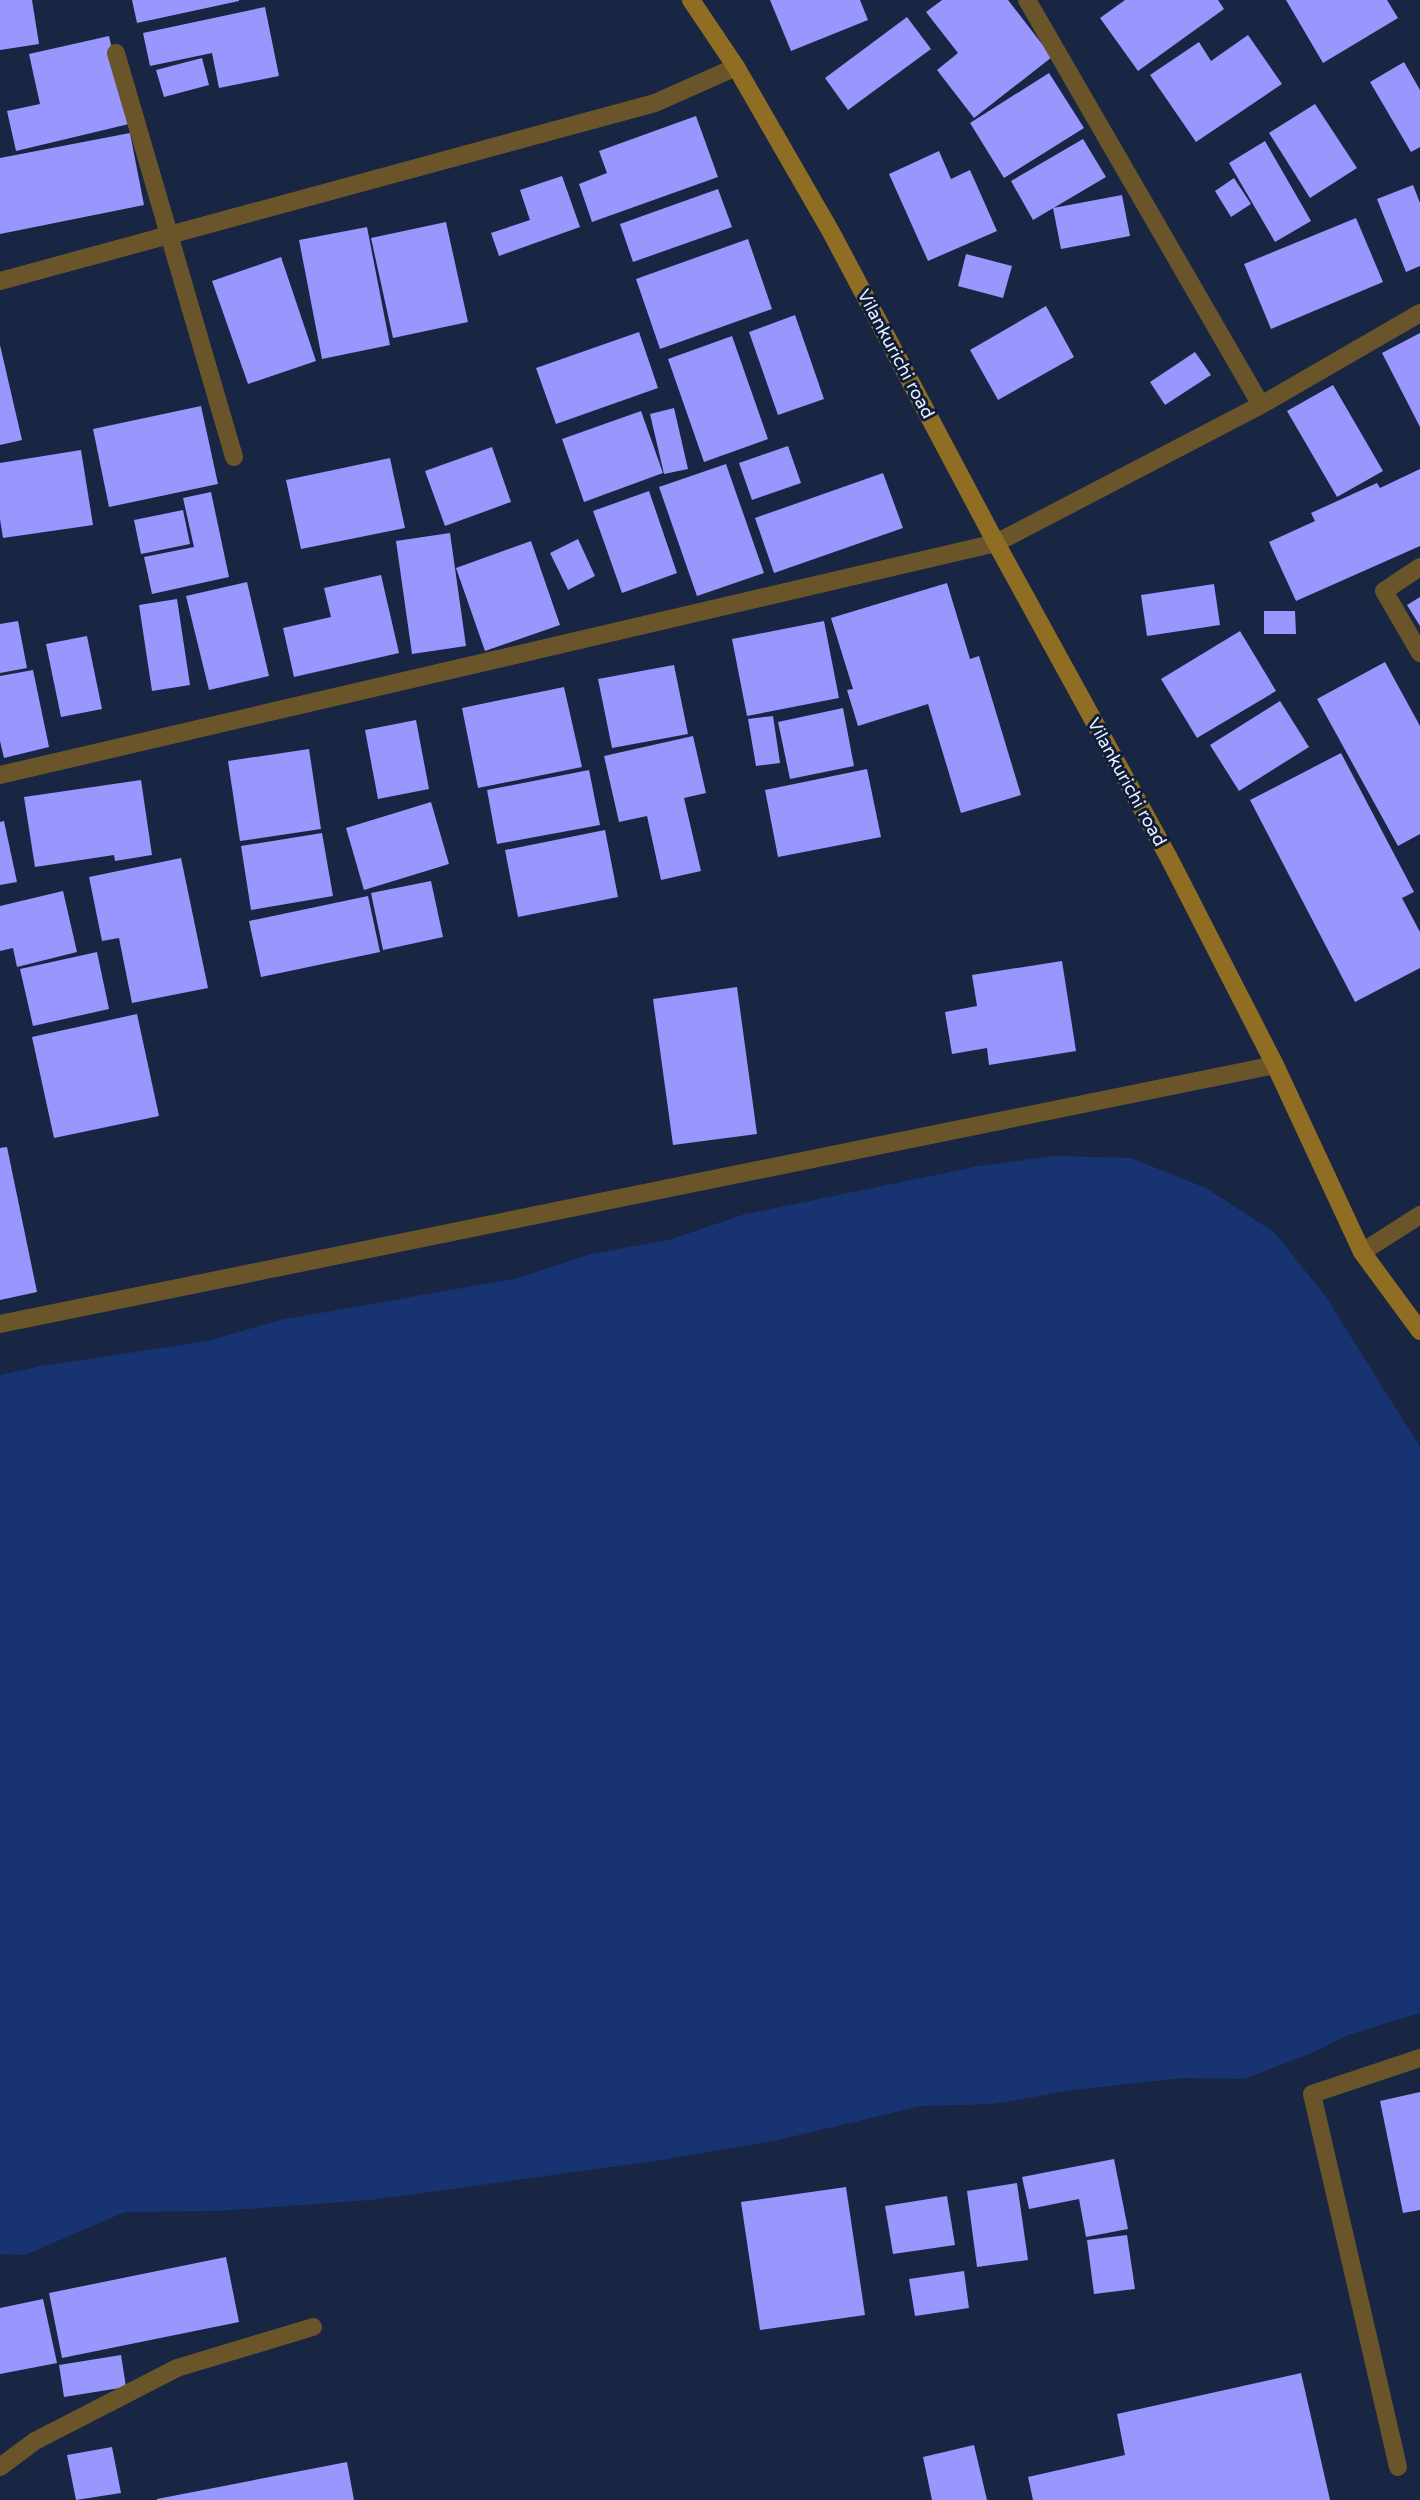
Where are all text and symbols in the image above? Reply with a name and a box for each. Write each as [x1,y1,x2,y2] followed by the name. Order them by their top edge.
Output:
[853,286,939,422] street label: Vilankurichi road
[1083,714,1171,850] street label: Vilankurichi road

